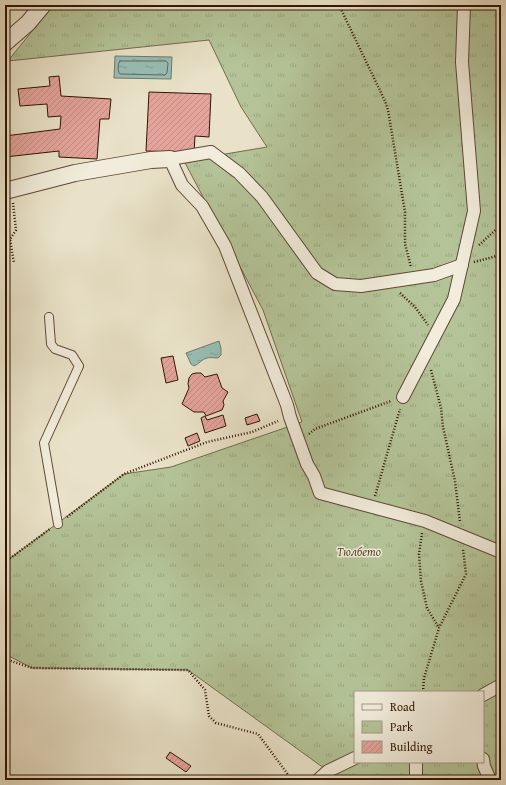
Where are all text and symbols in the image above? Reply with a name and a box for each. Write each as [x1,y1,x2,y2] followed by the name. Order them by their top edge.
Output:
[337,543,381,560] park label: Тюлбето
[354,691,484,763] legend
[390,698,416,715] text: Road
[390,718,414,735] text: Park
[390,738,433,755] text: Building

